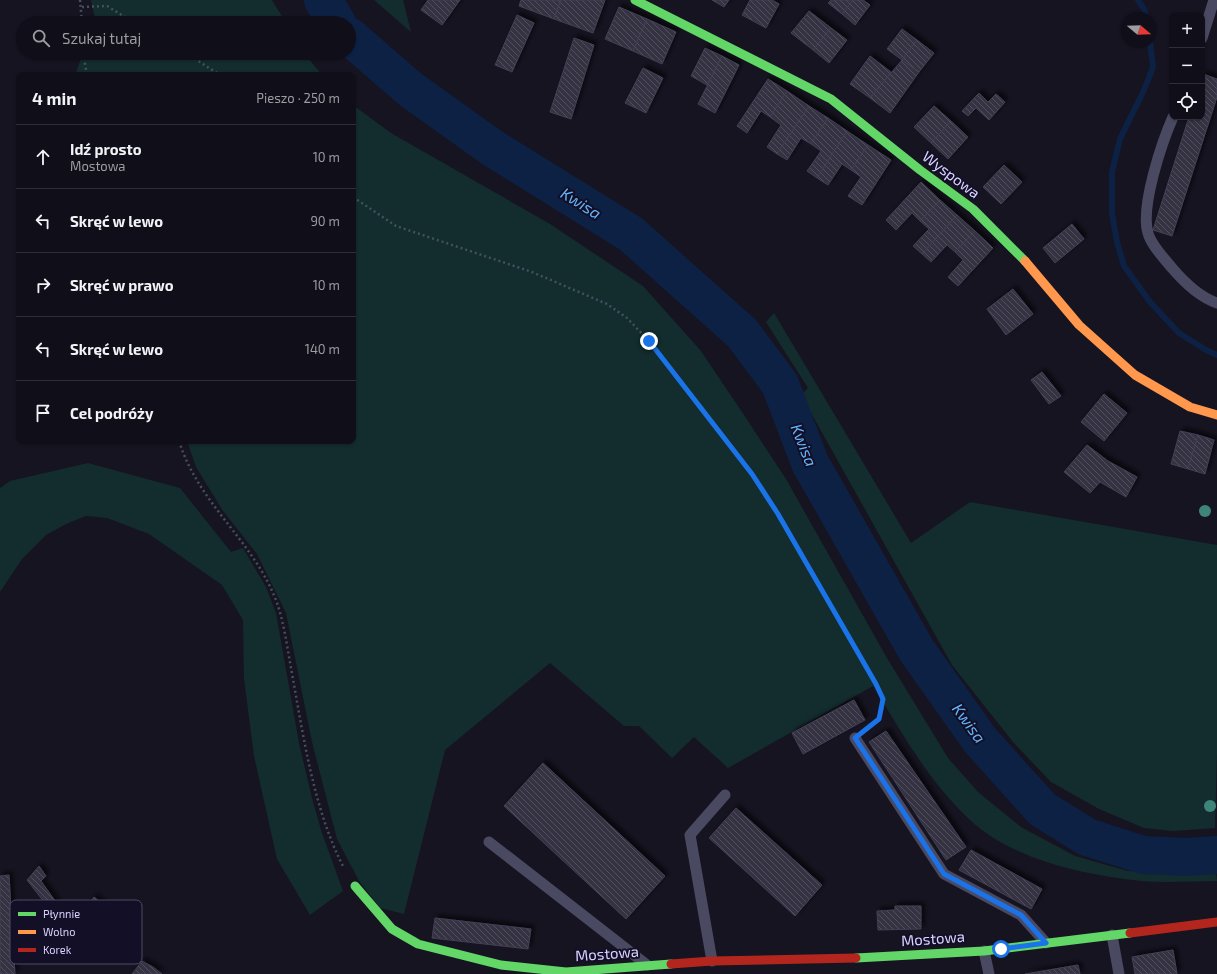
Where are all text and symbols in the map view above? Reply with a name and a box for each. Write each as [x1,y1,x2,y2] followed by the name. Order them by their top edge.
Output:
[1121,12,1157,48] north arrow
[1169,12,1205,120] map controls
[1169,12,1205,48] button: +
[16,16,356,60] search box
[30,27,52,49] icon: search
[62,29,141,47] text: Szukaj tutaj
[1169,48,1205,84] button: −
[1169,84,1205,120] button: locate
[32,88,76,108] text: 4 min
[256,90,340,106] text: Pieszo · 250 m
[70,140,142,158] text: Idź prosto
[32,146,54,168] icon: ahead
[919,147,984,202] street label: Wyspowa
[313,149,340,165] text: 10 m
[70,158,126,174] text: Mostowa
[558,183,605,222] water label: Kwisa
[32,210,54,232] icon: left
[70,212,163,230] text: Skręć w lewo
[310,213,340,229] text: 90 m
[32,274,54,296] icon: right
[70,276,174,294] text: Skręć w prawo
[313,277,340,293] text: 10 m
[640,332,658,350] route end
[32,338,54,360] icon: left
[70,340,163,358] text: Skręć w lewo
[305,341,340,357] text: 140 m
[32,402,54,424] icon: arrive
[70,404,153,422] text: Cel podróży
[787,421,822,469] water label: Kwisa
[949,699,990,746] water label: Kwisa
[10,900,142,964] legend
[43,907,80,920] text: Płynnie
[43,925,75,938] text: Wolno
[900,927,966,949] street label: Mostowa
[992,940,1010,958] route start
[574,942,640,964] street label: Mostowa
[43,943,72,956] text: Korek

